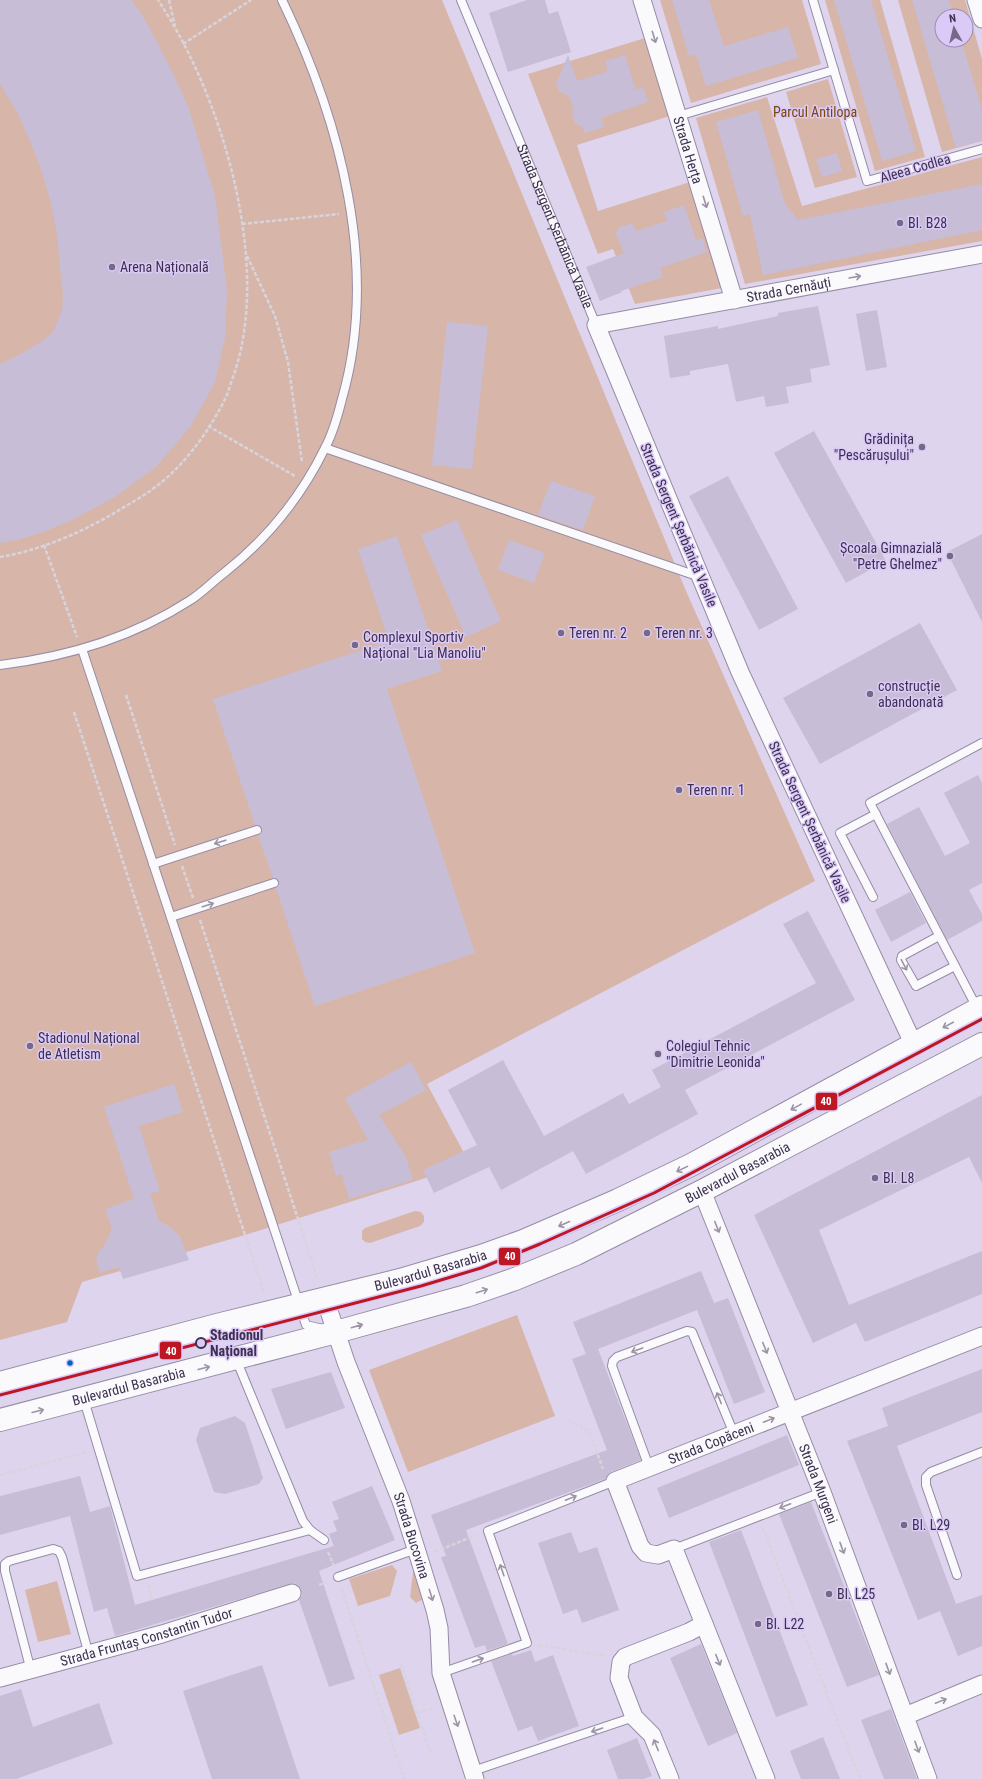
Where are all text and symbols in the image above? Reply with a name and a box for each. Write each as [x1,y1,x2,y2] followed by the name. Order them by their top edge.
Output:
[934,8,974,48] north arrow
[948,12,957,25] text: N
[651,31,658,44] one-way arrow
[773,104,857,120] park label: Parcul Antilopa
[670,115,706,186] street label: Strada Herța
[514,142,596,311] street label: Strada Sergent Șerbănică Vasile
[878,150,952,186] street label: Aleea Codlea
[702,195,709,208] one-way arrow
[908,215,947,231] place label: Bl. B28
[895,218,905,228] marker: Bl. B28
[120,259,209,276] place label: Arena Națională
[107,262,117,272] marker: Arena Națională
[848,273,861,281] one-way arrow
[745,274,832,305] street label: Strada Cernăuți
[834,431,914,464] place label: Grădinița "Pescărușului"
[636,441,721,610] street label: Strada Sergent Șerbănică Vasile
[917,442,927,452] marker: Grădinița "Pescărușului"
[840,540,942,572] place label: Școala Gimnazială "Petre Ghelmez"
[945,551,955,561] marker: Școala Gimnazială "Petre Ghelmez"
[569,625,627,641] place label: Teren nr. 2
[655,625,713,641] place label: Teren nr. 3
[556,628,566,638] marker: Teren nr. 2
[642,628,652,638] marker: Teren nr. 3
[363,629,486,662] place label: Complexul Sportiv Național "Lia Manoliu"
[350,640,360,650] marker: Complexul Sportiv Național "Lia Manoliu"
[878,678,943,710] place label: construcție abandonată
[865,689,875,699] marker: construcție abandonată
[765,739,855,906] street label: Strada Sergent Șerbănică Vasile
[687,782,745,798] place label: Teren nr. 1
[674,785,684,795] marker: Teren nr. 1
[214,839,226,847] one-way arrow
[201,901,214,908] one-way arrow
[901,959,908,971] one-way arrow
[942,1022,954,1029] one-way arrow
[38,1030,140,1062] place label: Stadionul Național de Atletism
[666,1038,765,1070] place label: Colegiul Tehnic "Dimitrie Leonida"
[25,1041,35,1051] marker: Stadionul Național de Atletism
[653,1049,663,1059] marker: Colegiul Tehnic "Dimitrie Leonida"
[815,1092,838,1111] line badge: 40
[820,1095,832,1108] text: 40
[791,1104,803,1111] one-way arrow
[682,1138,793,1206] street label: Bulevardul Basarabia
[676,1166,688,1173] one-way arrow
[883,1170,914,1186] place label: Bl. L8
[870,1173,880,1183] marker: Bl. L8
[559,1221,571,1228] one-way arrow
[713,1221,721,1233] one-way arrow
[373,1247,489,1294] street label: Bulevardul Basarabia
[498,1247,521,1266] line badge: 40
[504,1250,516,1263] text: 40
[475,1286,487,1294] one-way arrow
[350,1322,363,1330] one-way arrow
[210,1327,263,1360] place label: Stadionul Național
[195,1337,207,1349] marker: Stadionul Național
[159,1341,182,1360] line badge: 40
[762,1342,769,1354] one-way arrow
[165,1345,177,1358] text: 40
[631,1346,643,1354] one-way arrow
[65,1358,75,1368] unlabelled marker
[198,1363,211,1371] one-way arrow
[70,1364,187,1409] street label: Bulevardul Basarabia
[715,1392,723,1404] one-way arrow
[31,1406,44,1414] one-way arrow
[762,1416,774,1423] one-way arrow
[666,1419,756,1467] street label: Strada Copăceni
[796,1442,841,1526] street label: Strada Murgeni
[390,1490,433,1581] street label: Strada Bucovina
[564,1494,576,1501] one-way arrow
[780,1503,792,1511] one-way arrow
[912,1517,950,1533] place label: Bl. L29
[899,1520,909,1530] marker: Bl. L29
[839,1541,847,1553] one-way arrow
[498,1563,505,1576] one-way arrow
[837,1586,875,1602] place label: Bl. L25
[428,1588,435,1601] one-way arrow
[824,1589,834,1599] marker: Bl. L25
[58,1604,234,1669] street label: Strada Fruntaș Constantin Tudor
[766,1616,804,1632] place label: Bl. L22
[753,1619,763,1629] marker: Bl. L22
[715,1654,723,1666] one-way arrow
[471,1656,483,1664] one-way arrow
[884,1663,892,1675] one-way arrow
[935,1697,947,1704] one-way arrow
[453,1715,460,1728] one-way arrow
[591,1726,603,1734] one-way arrow
[652,1740,660,1752] one-way arrow
[913,1741,921,1753] one-way arrow

